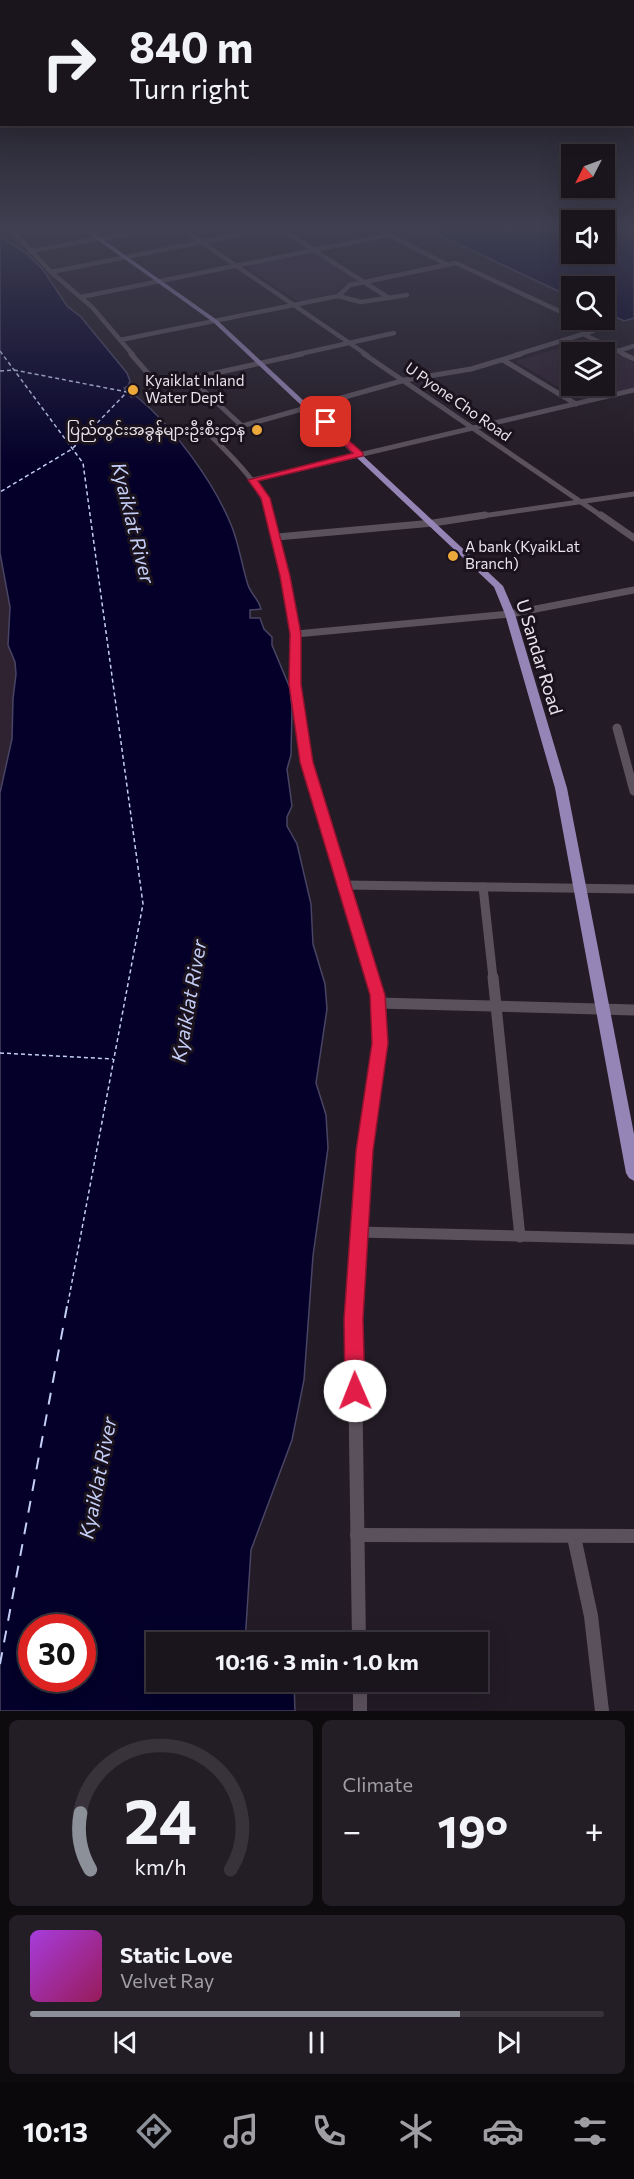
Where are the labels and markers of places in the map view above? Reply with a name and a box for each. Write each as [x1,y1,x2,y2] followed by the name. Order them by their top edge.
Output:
[145,371,244,406] place label: Kyaiklat Inland Water Dept
[126,383,140,397] marker: Kyaiklat Inland Water Dept
[300,396,351,447] pin
[67,420,245,442] place label: ပြည်တွင်းအခွန်များဦးစီးဌာန
[250,423,264,437] marker: ပြည်တွင်းအခွန်များဦးစီးဌာန
[465,537,580,572] place label: A bank (KyaikLat Branch)
[446,549,460,563] marker: A bank (KyaikLat Branch)

